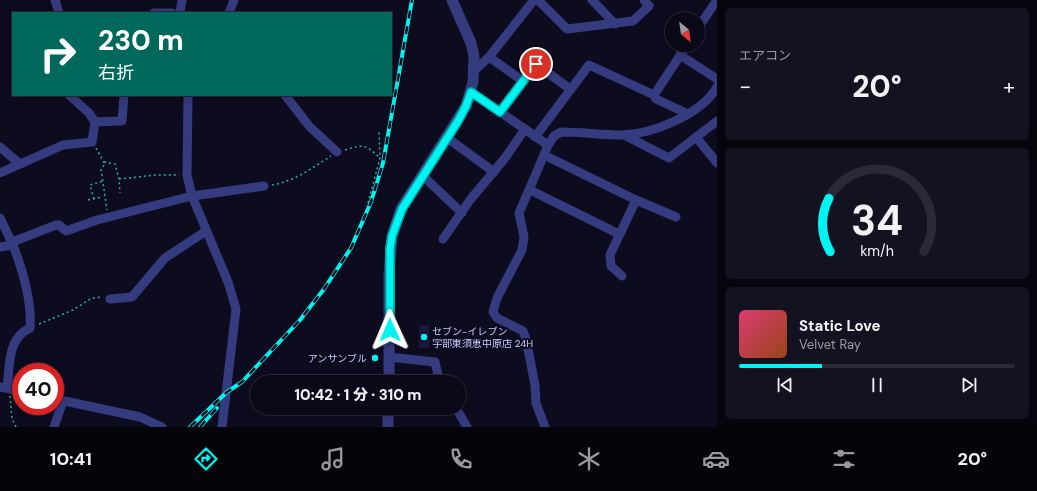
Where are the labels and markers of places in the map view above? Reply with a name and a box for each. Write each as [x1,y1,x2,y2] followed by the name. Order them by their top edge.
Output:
[519,47,553,81] pin
[432,325,533,350] place label: セブン-イレブン 宇部東須恵中原店 24H
[419,332,429,342] marker: セブン-イレブン 宇部東須恵中原店 24H
[308,352,367,365] place label: アンサンブル
[370,353,380,363] marker: アンサンブル

